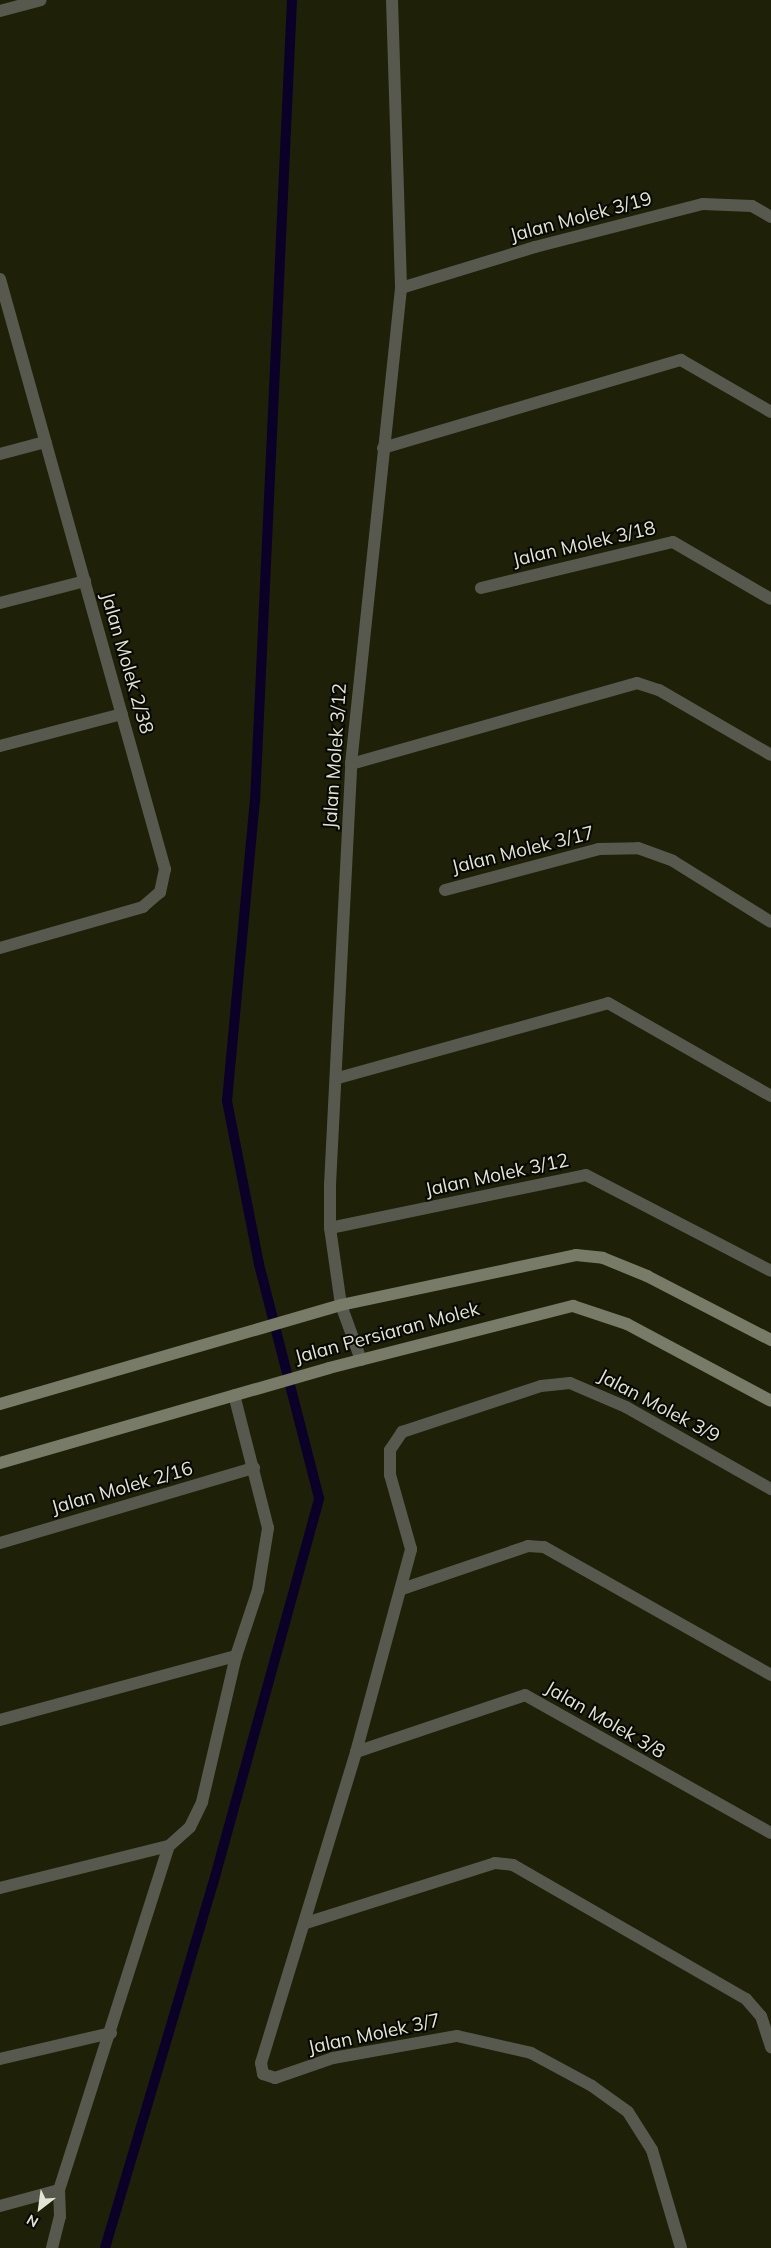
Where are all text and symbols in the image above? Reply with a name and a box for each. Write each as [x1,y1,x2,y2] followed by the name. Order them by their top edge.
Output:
[508,187,654,247] street label: Jalan Molek 3/19
[510,516,658,572] street label: Jalan Molek 3/18
[96,590,158,736] street label: Jalan Molek 2/38
[319,682,351,830] street label: Jalan Molek 3/12
[449,821,597,879] street label: Jalan Molek 3/17
[423,1149,571,1201] street label: Jalan Molek 3/12
[292,1297,482,1369] street label: Jalan Persiaran Molek
[594,1364,724,1448] street label: Jalan Molek 3/9
[49,1457,195,1519] street label: Jalan Molek 2/16
[541,1676,669,1764] street label: Jalan Molek 3/8
[306,2009,442,2059] street label: Jalan Molek 3/7
[15,2183,65,2233] north arrow
[23,2211,42,2231] text: N

